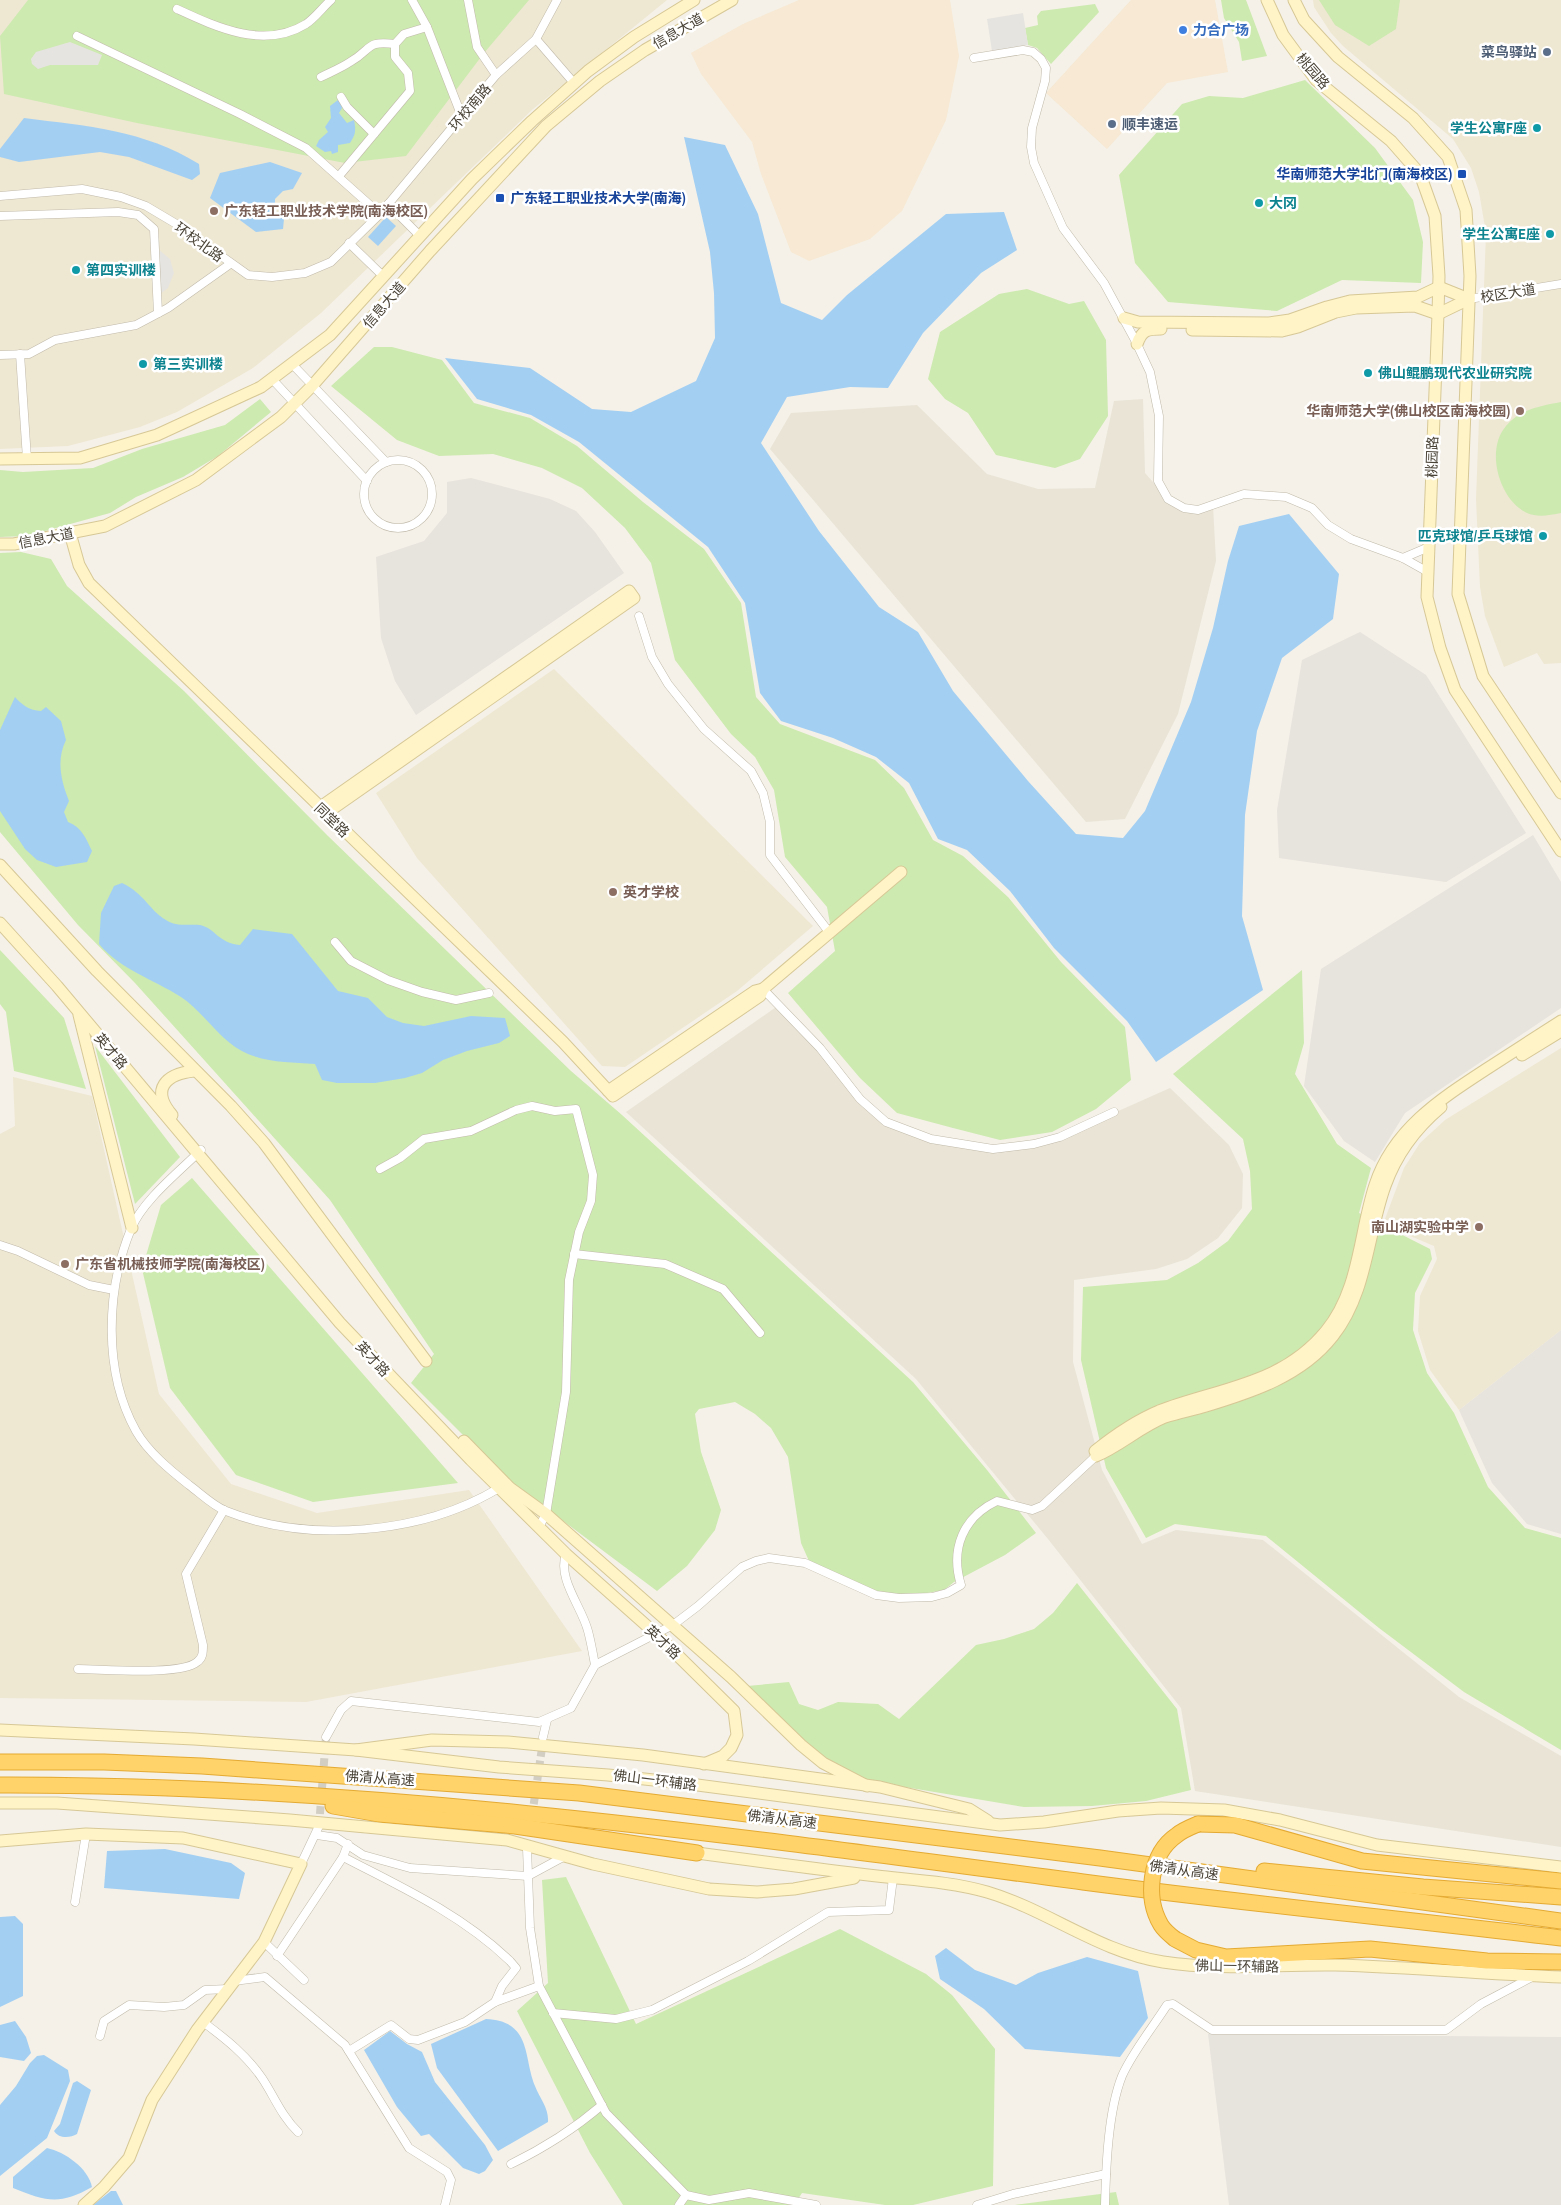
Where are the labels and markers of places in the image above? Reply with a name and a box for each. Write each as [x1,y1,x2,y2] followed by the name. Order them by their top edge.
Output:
[1193,21,1249,39] place label: 力合广场
[1177,24,1189,36] marker: 力合广场
[1481,43,1537,61] place label: 菜鸟驿站
[1541,46,1553,58] marker: 菜鸟驿站
[1122,115,1178,133] place label: 顺丰速运
[1106,118,1118,130] marker: 顺丰速运
[1450,119,1527,137] place label: 学生公寓F座
[1531,122,1543,134] marker: 学生公寓F座
[1276,165,1452,183] place label: 华南师范大学北门(南海校区)
[1456,168,1468,180] marker: 华南师范大学北门(南海校区)
[510,189,686,207] place label: 广东轻工职业技术大学(南海)
[494,192,506,204] marker: 广东轻工职业技术大学(南海)
[1269,194,1297,212] place label: 大冈
[1253,197,1265,209] marker: 大冈
[224,202,428,220] place label: 广东轻工职业技术学院(南海校区)
[208,205,220,217] marker: 广东轻工职业技术学院(南海校区)
[1462,225,1540,243] place label: 学生公寓E座
[1544,228,1556,240] marker: 学生公寓E座
[86,261,156,279] place label: 第四实训楼
[70,264,82,276] marker: 第四实训楼
[153,355,223,373] place label: 第三实训楼
[137,358,149,370] marker: 第三实训楼
[1378,364,1532,382] place label: 佛山鲲鹏现代农业研究院
[1362,367,1374,379] marker: 佛山鲲鹏现代农业研究院
[1306,402,1510,420] place label: 华南师范大学(佛山校区南海校园)
[1514,405,1526,417] marker: 华南师范大学(佛山校区南海校园)
[1418,527,1533,545] place label: 匹克球馆/乒乓球馆
[1537,530,1549,542] marker: 匹克球馆/乒乓球馆
[623,883,679,901] place label: 英才学校
[607,886,619,898] marker: 英才学校
[1371,1218,1469,1236] place label: 南山湖实验中学
[1473,1221,1485,1233] marker: 南山湖实验中学
[75,1255,265,1273] place label: 广东省机械技师学院(南海校区)
[59,1258,71,1270] marker: 广东省机械技师学院(南海校区)

